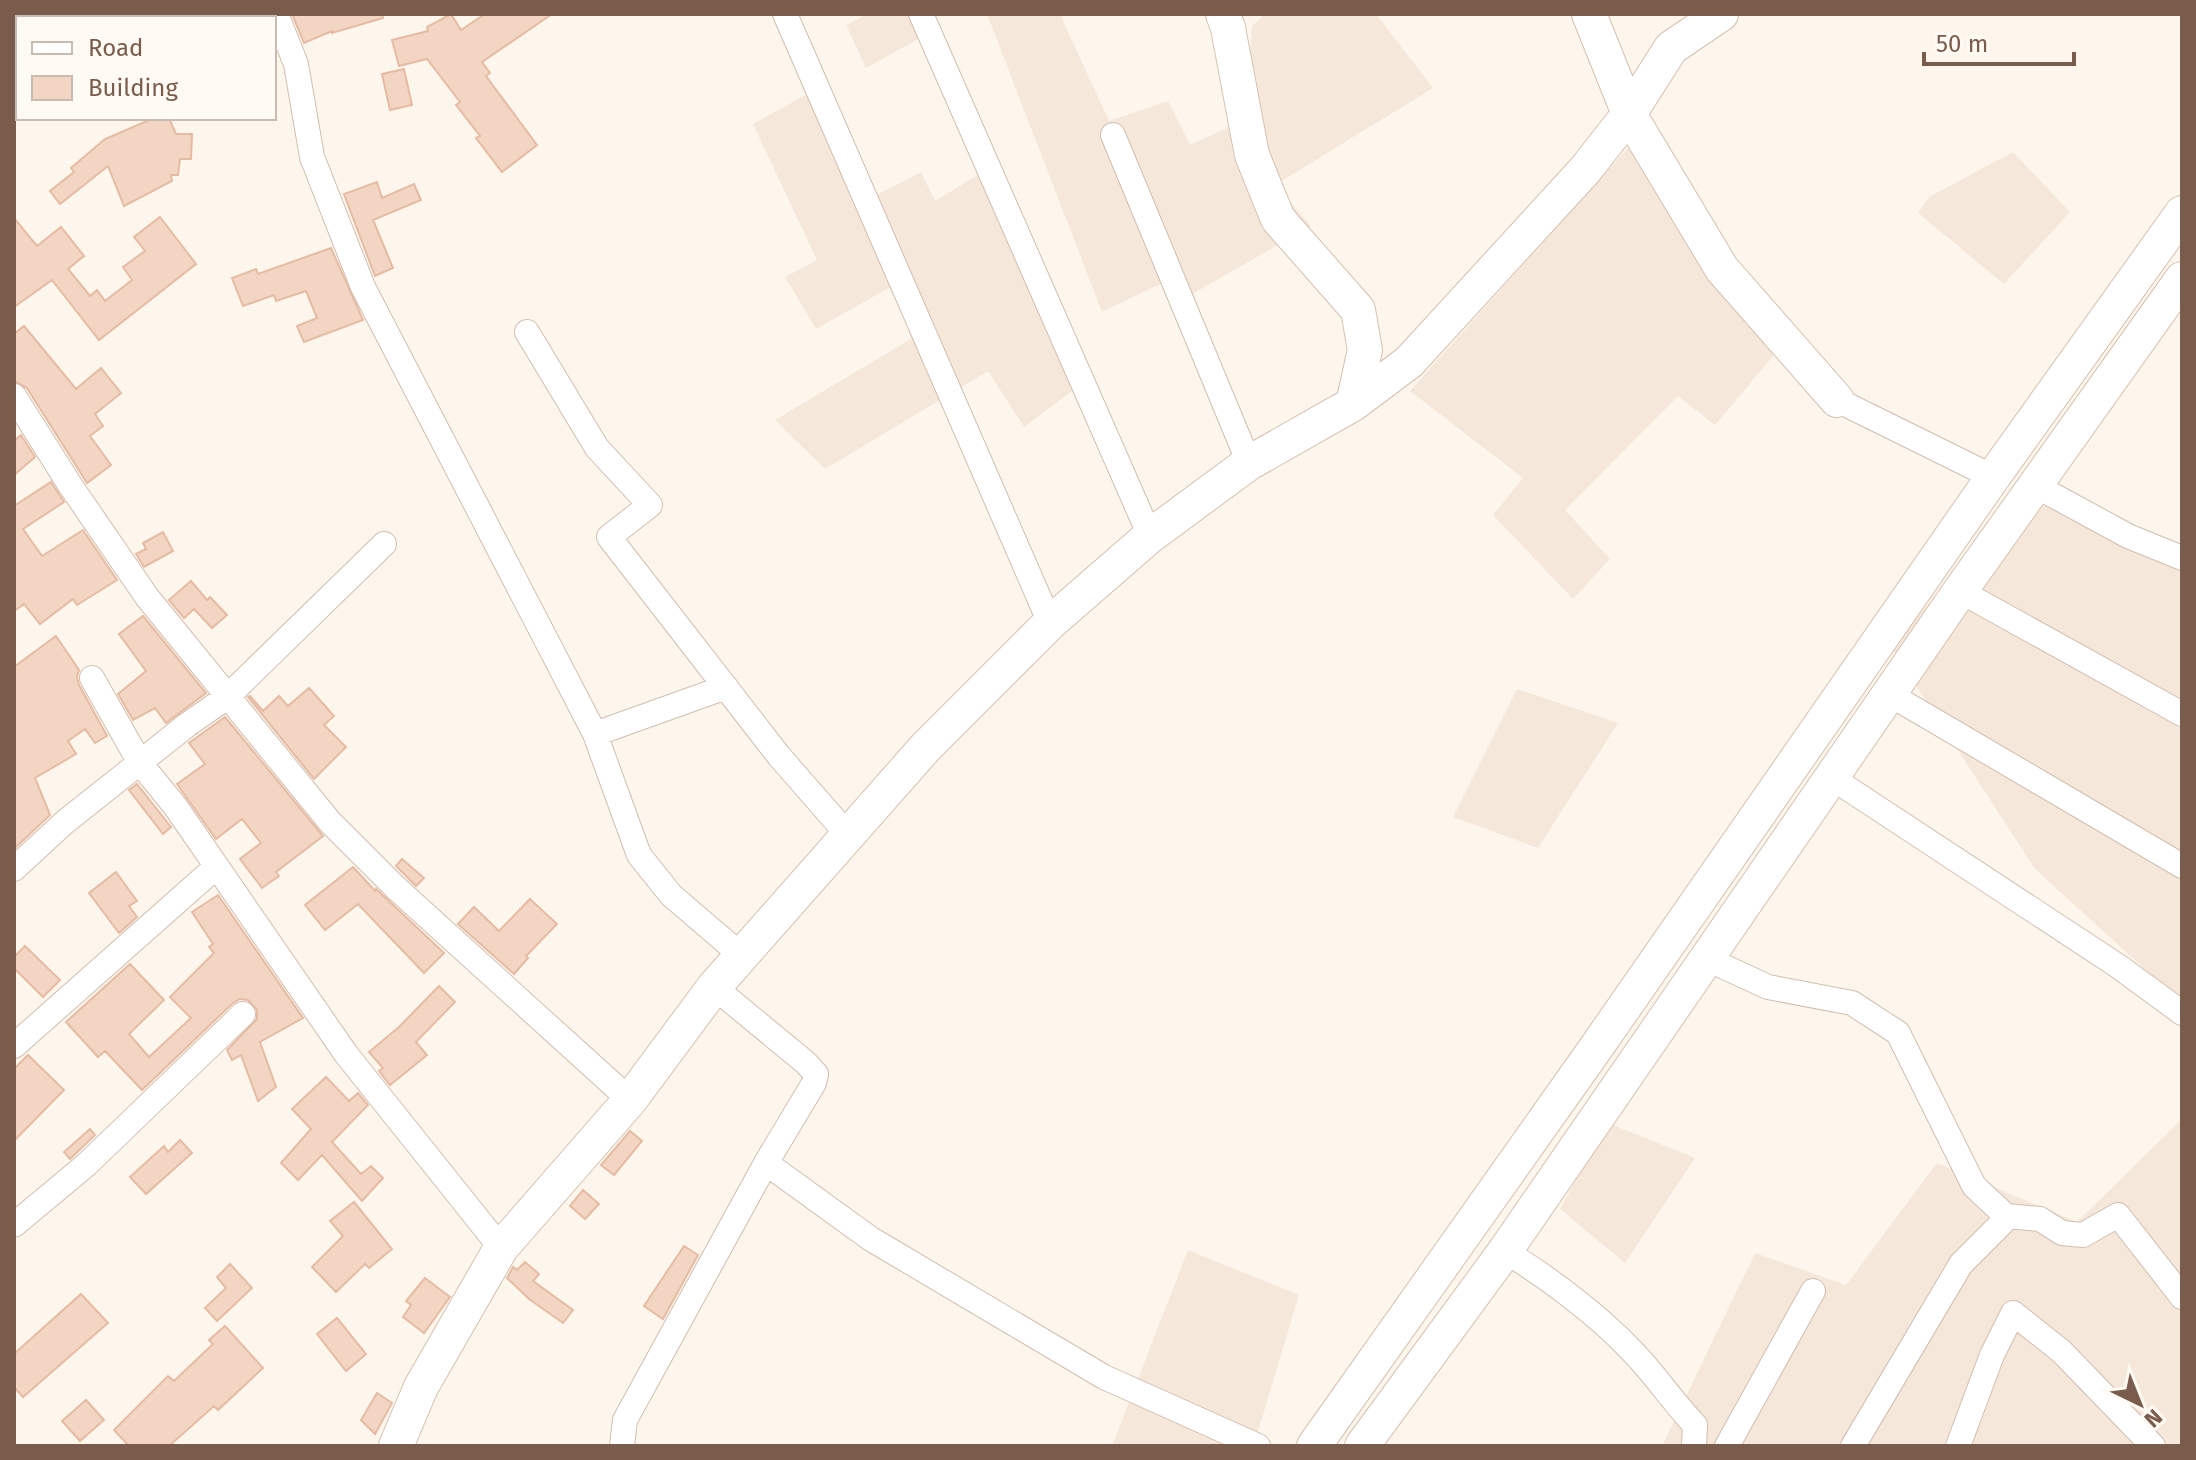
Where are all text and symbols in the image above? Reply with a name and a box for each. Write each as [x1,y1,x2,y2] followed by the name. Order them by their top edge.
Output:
[16,16,276,120] legend
[1924,16,2074,66] scale bar
[1936,30,1988,58] text: 50 m
[88,34,143,62] text: Road
[88,74,178,102] text: Building
[2100,1364,2180,1444] north arrow
[2139,1403,2168,1433] text: N

